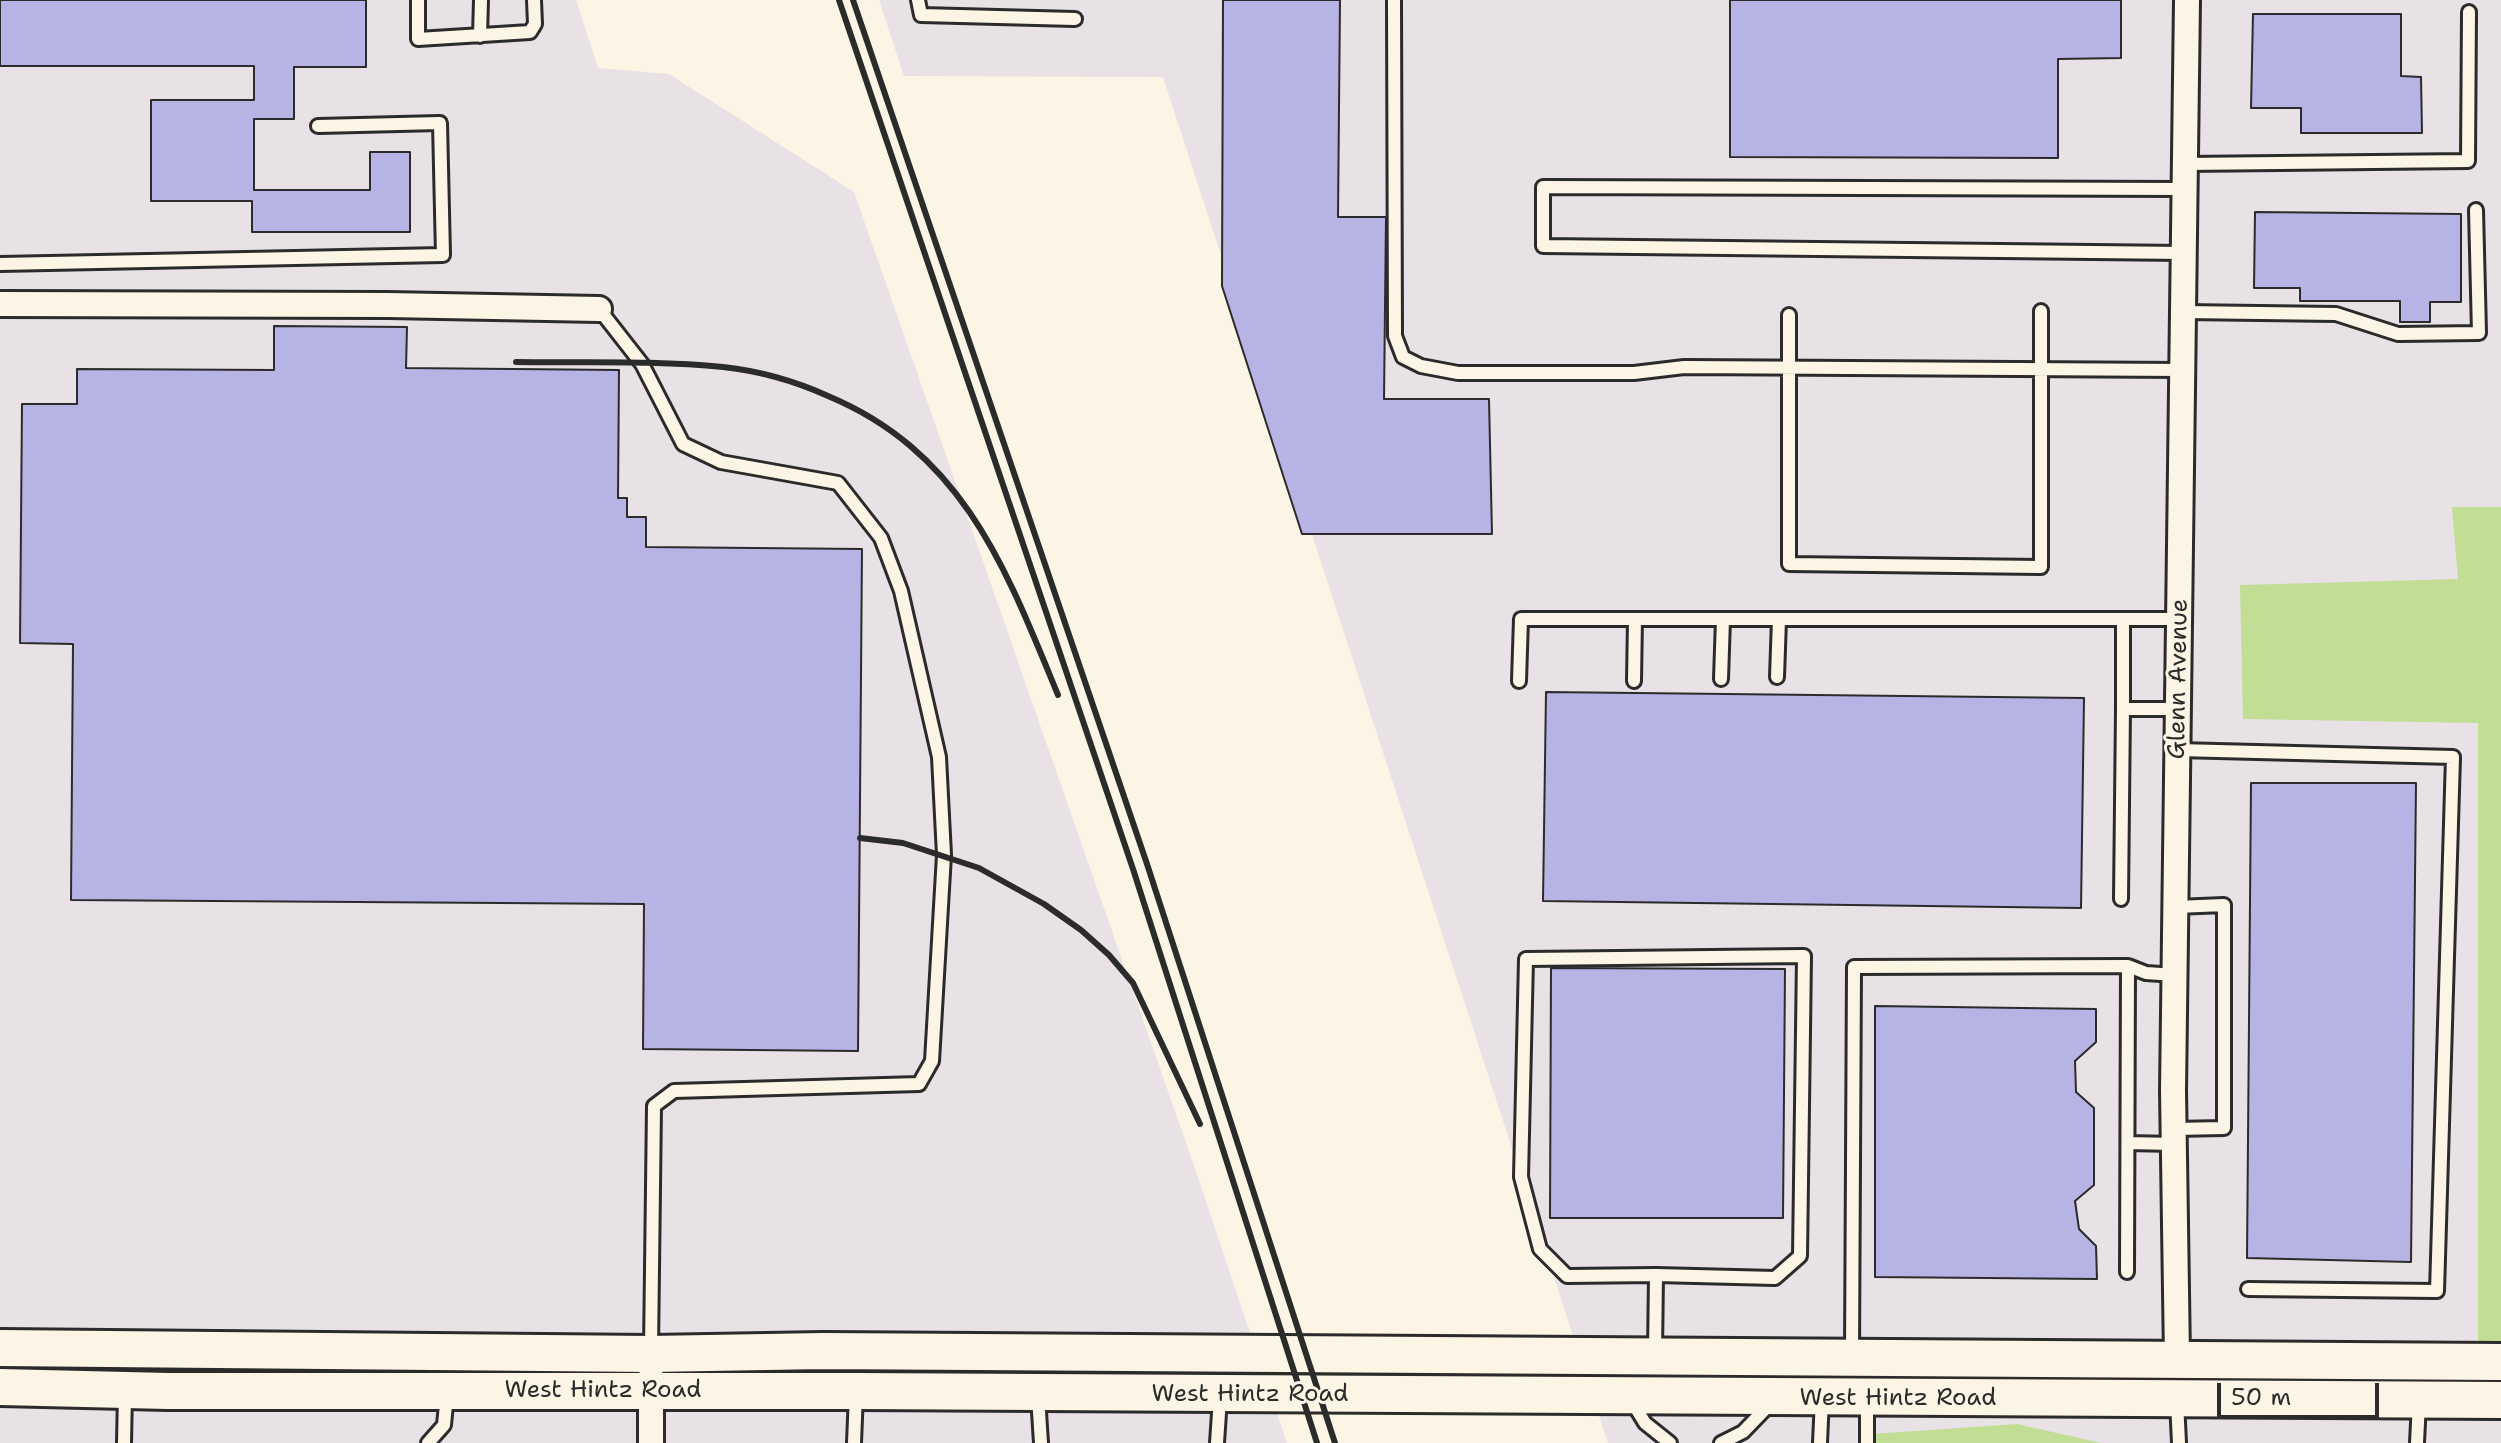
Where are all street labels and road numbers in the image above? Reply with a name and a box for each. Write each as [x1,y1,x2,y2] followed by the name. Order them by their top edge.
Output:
[2163,598,2195,760] street label: Glenn Avenue
[505,1377,701,1405] street label: West Hintz Road
[1152,1381,1348,1409] street label: West Hintz Road
[1800,1385,1996,1413] street label: West Hintz Road

